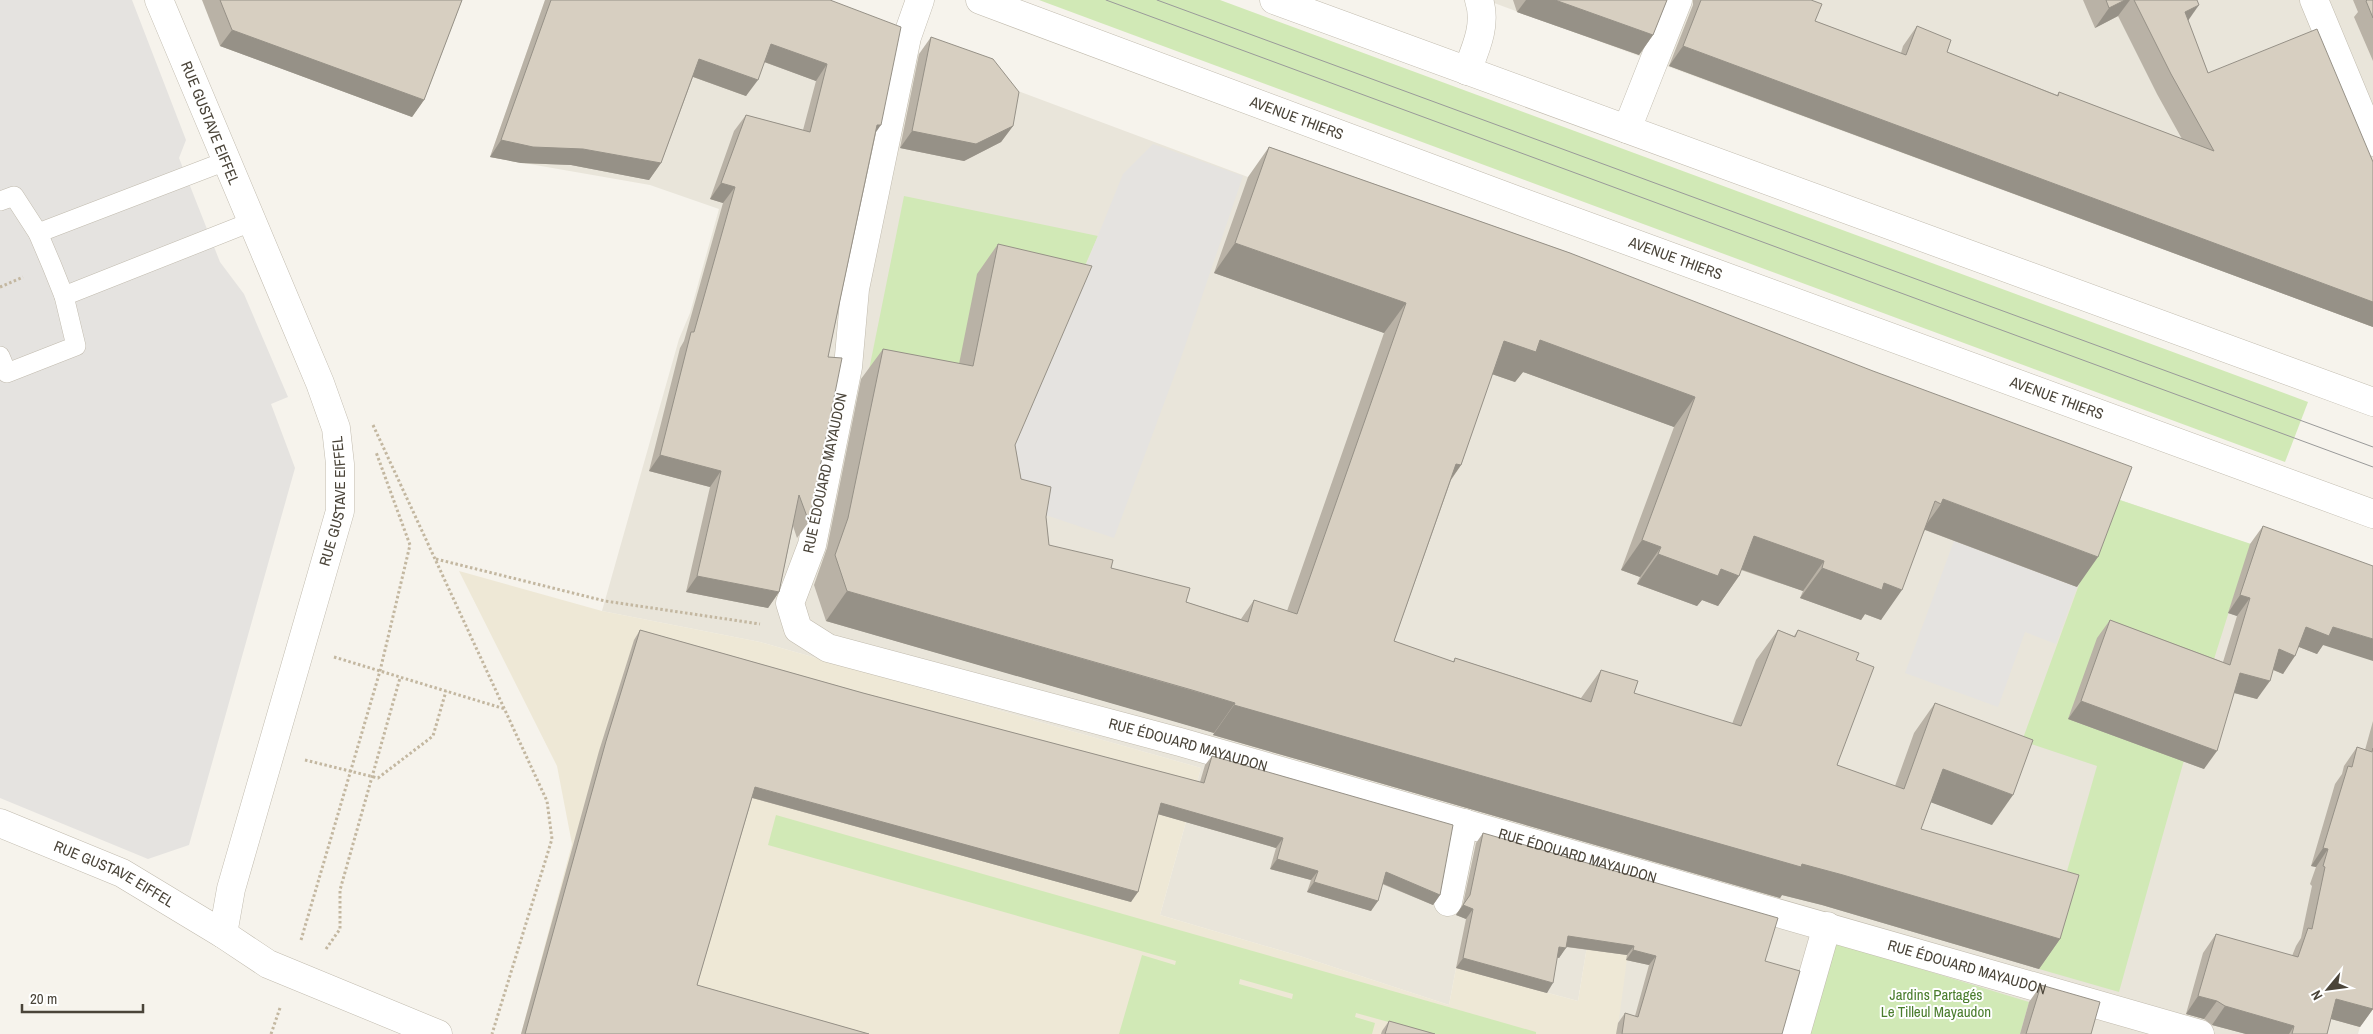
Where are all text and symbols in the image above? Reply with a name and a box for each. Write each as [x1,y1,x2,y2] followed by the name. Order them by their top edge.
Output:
[176,58,245,188] street label: RUE GUSTAVE EIFFEL
[1246,90,1347,145] street label: AVENUE THIERS
[1625,231,1725,285] street label: AVENUE THIERS
[2006,371,2107,424] street label: AVENUE THIERS
[797,391,852,555] street label: RUE ÉDOUARD MAYAUDON
[314,435,350,568] street label: RUE GUSTAVE EIFFEL
[1106,712,1270,776] street label: RUE ÉDOUARD MAYAUDON
[1496,823,1659,888] street label: RUE ÉDOUARD MAYAUDON
[51,835,178,912] street label: RUE GUSTAVE EIFFEL
[1885,934,2049,999] street label: RUE ÉDOUARD MAYAUDON
[2303,964,2353,1014] north arrow
[22,982,144,1014] scale bar
[1881,984,1991,1022] park label: Jardins Partagés Le Tilleul Mayaudon
[2307,987,2327,1003] text: N
[30,988,57,1009] text: 20 m

